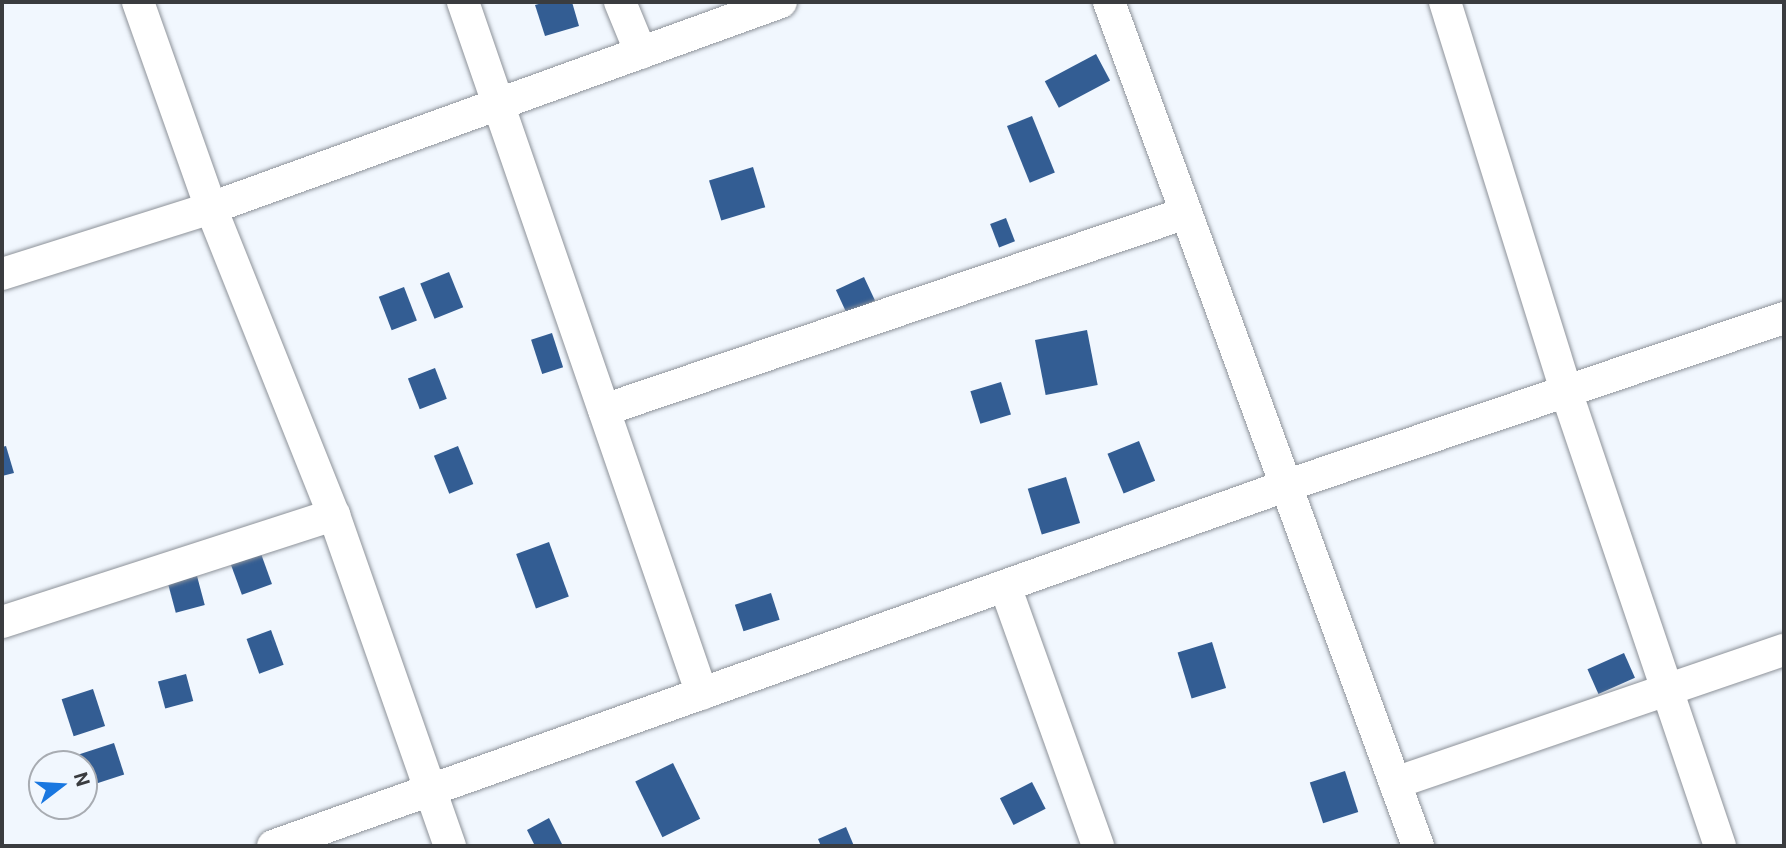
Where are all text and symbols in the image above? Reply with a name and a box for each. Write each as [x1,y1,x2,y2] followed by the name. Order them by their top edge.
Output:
[28,750,98,820] north arrow
[69,770,95,789] text: N

